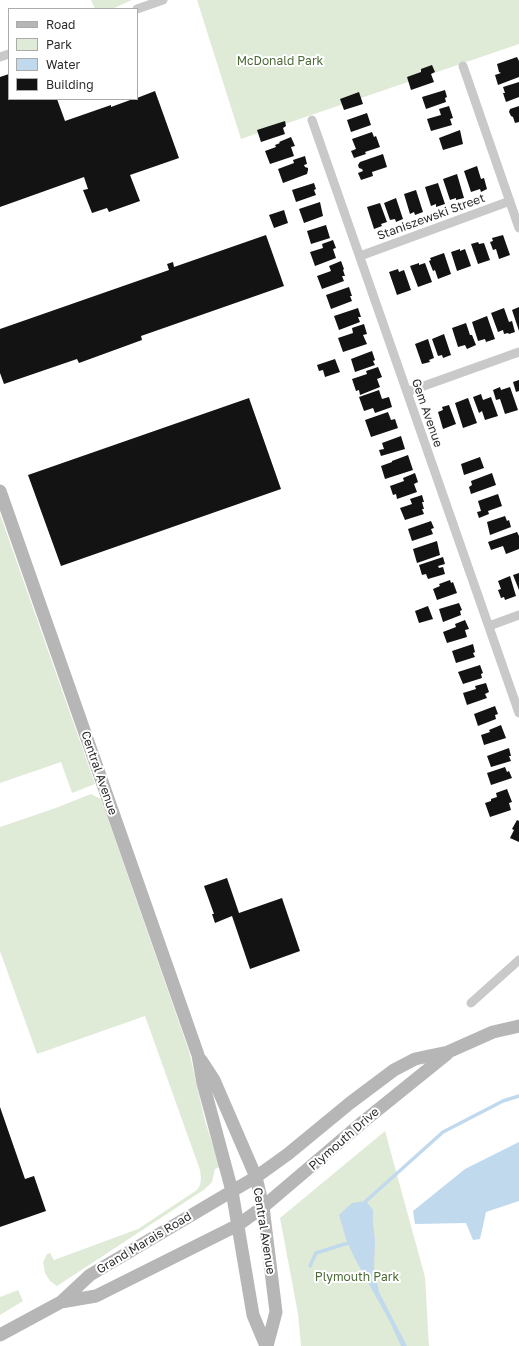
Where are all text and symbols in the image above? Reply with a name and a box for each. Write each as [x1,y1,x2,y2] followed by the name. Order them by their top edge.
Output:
[8,8,138,100] legend
[46,17,75,32] text: Road
[46,37,72,52] text: Park
[237,54,323,68] park label: McDonald Park
[46,57,80,72] text: Water
[46,77,94,92] text: Building
[375,191,487,243] street label: Staniszewski Street
[409,377,445,449] street label: Gem Avenue
[78,729,120,817] street label: Central Avenue
[306,1105,382,1173] street label: Plymouth Drive
[250,1187,278,1275] street label: Central Avenue
[94,1209,194,1277] street label: Grand Marais Road
[315,1270,399,1284] park label: Plymouth Park

